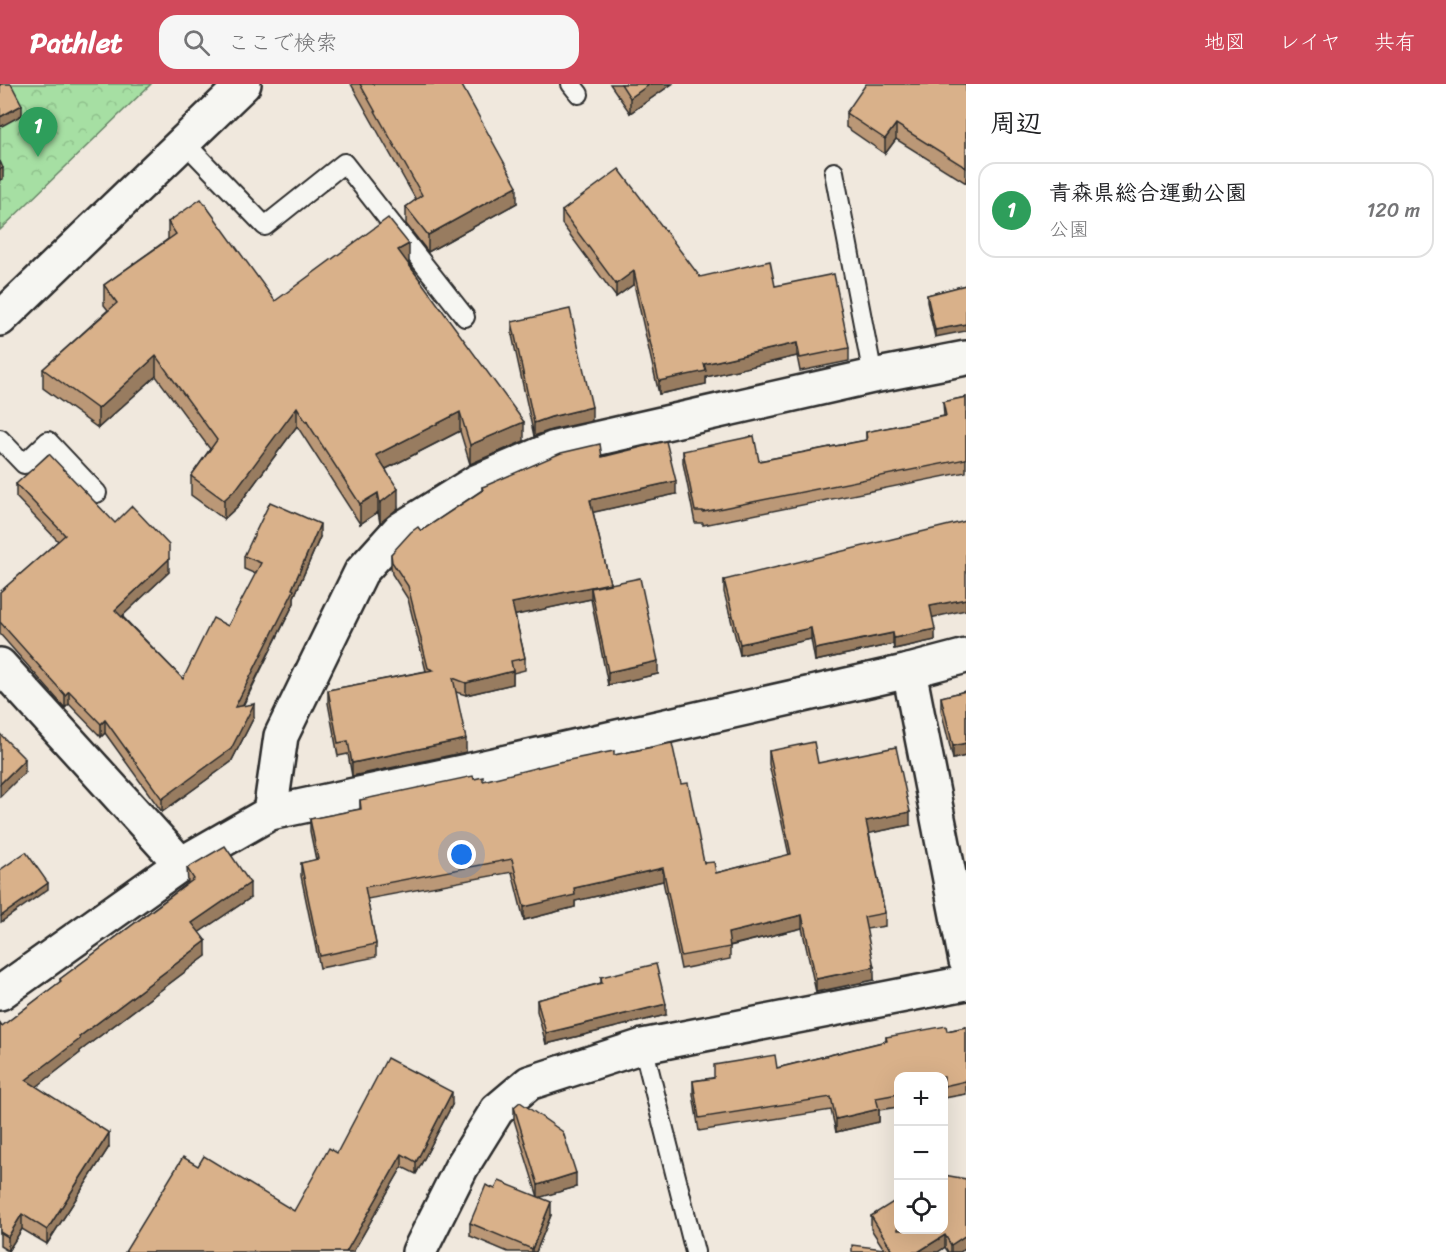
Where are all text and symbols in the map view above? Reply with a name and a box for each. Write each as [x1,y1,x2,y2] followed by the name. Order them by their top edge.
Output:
[159,15,579,69] search box
[30,18,123,67] text: Pathlet
[228,23,338,62] text: ここで検索
[1204,23,1246,61] text: 地図
[1279,23,1341,61] text: レイヤ
[1374,23,1416,61] text: 共有
[180,26,213,59] icon: search
[990,100,1042,146] text: 周辺
[18,107,57,157] pin: 1
[1049,173,1247,212] text: 青森県総合運動公園
[1007,193,1016,228] text: 1
[1367,193,1420,228] text: 120 m
[1049,212,1089,247] text: 公園
[447,840,476,869] your location
[894,1072,948,1234] map controls
[894,1072,948,1126] button: +
[894,1126,948,1180] button: −
[894,1180,948,1234] button: locate

